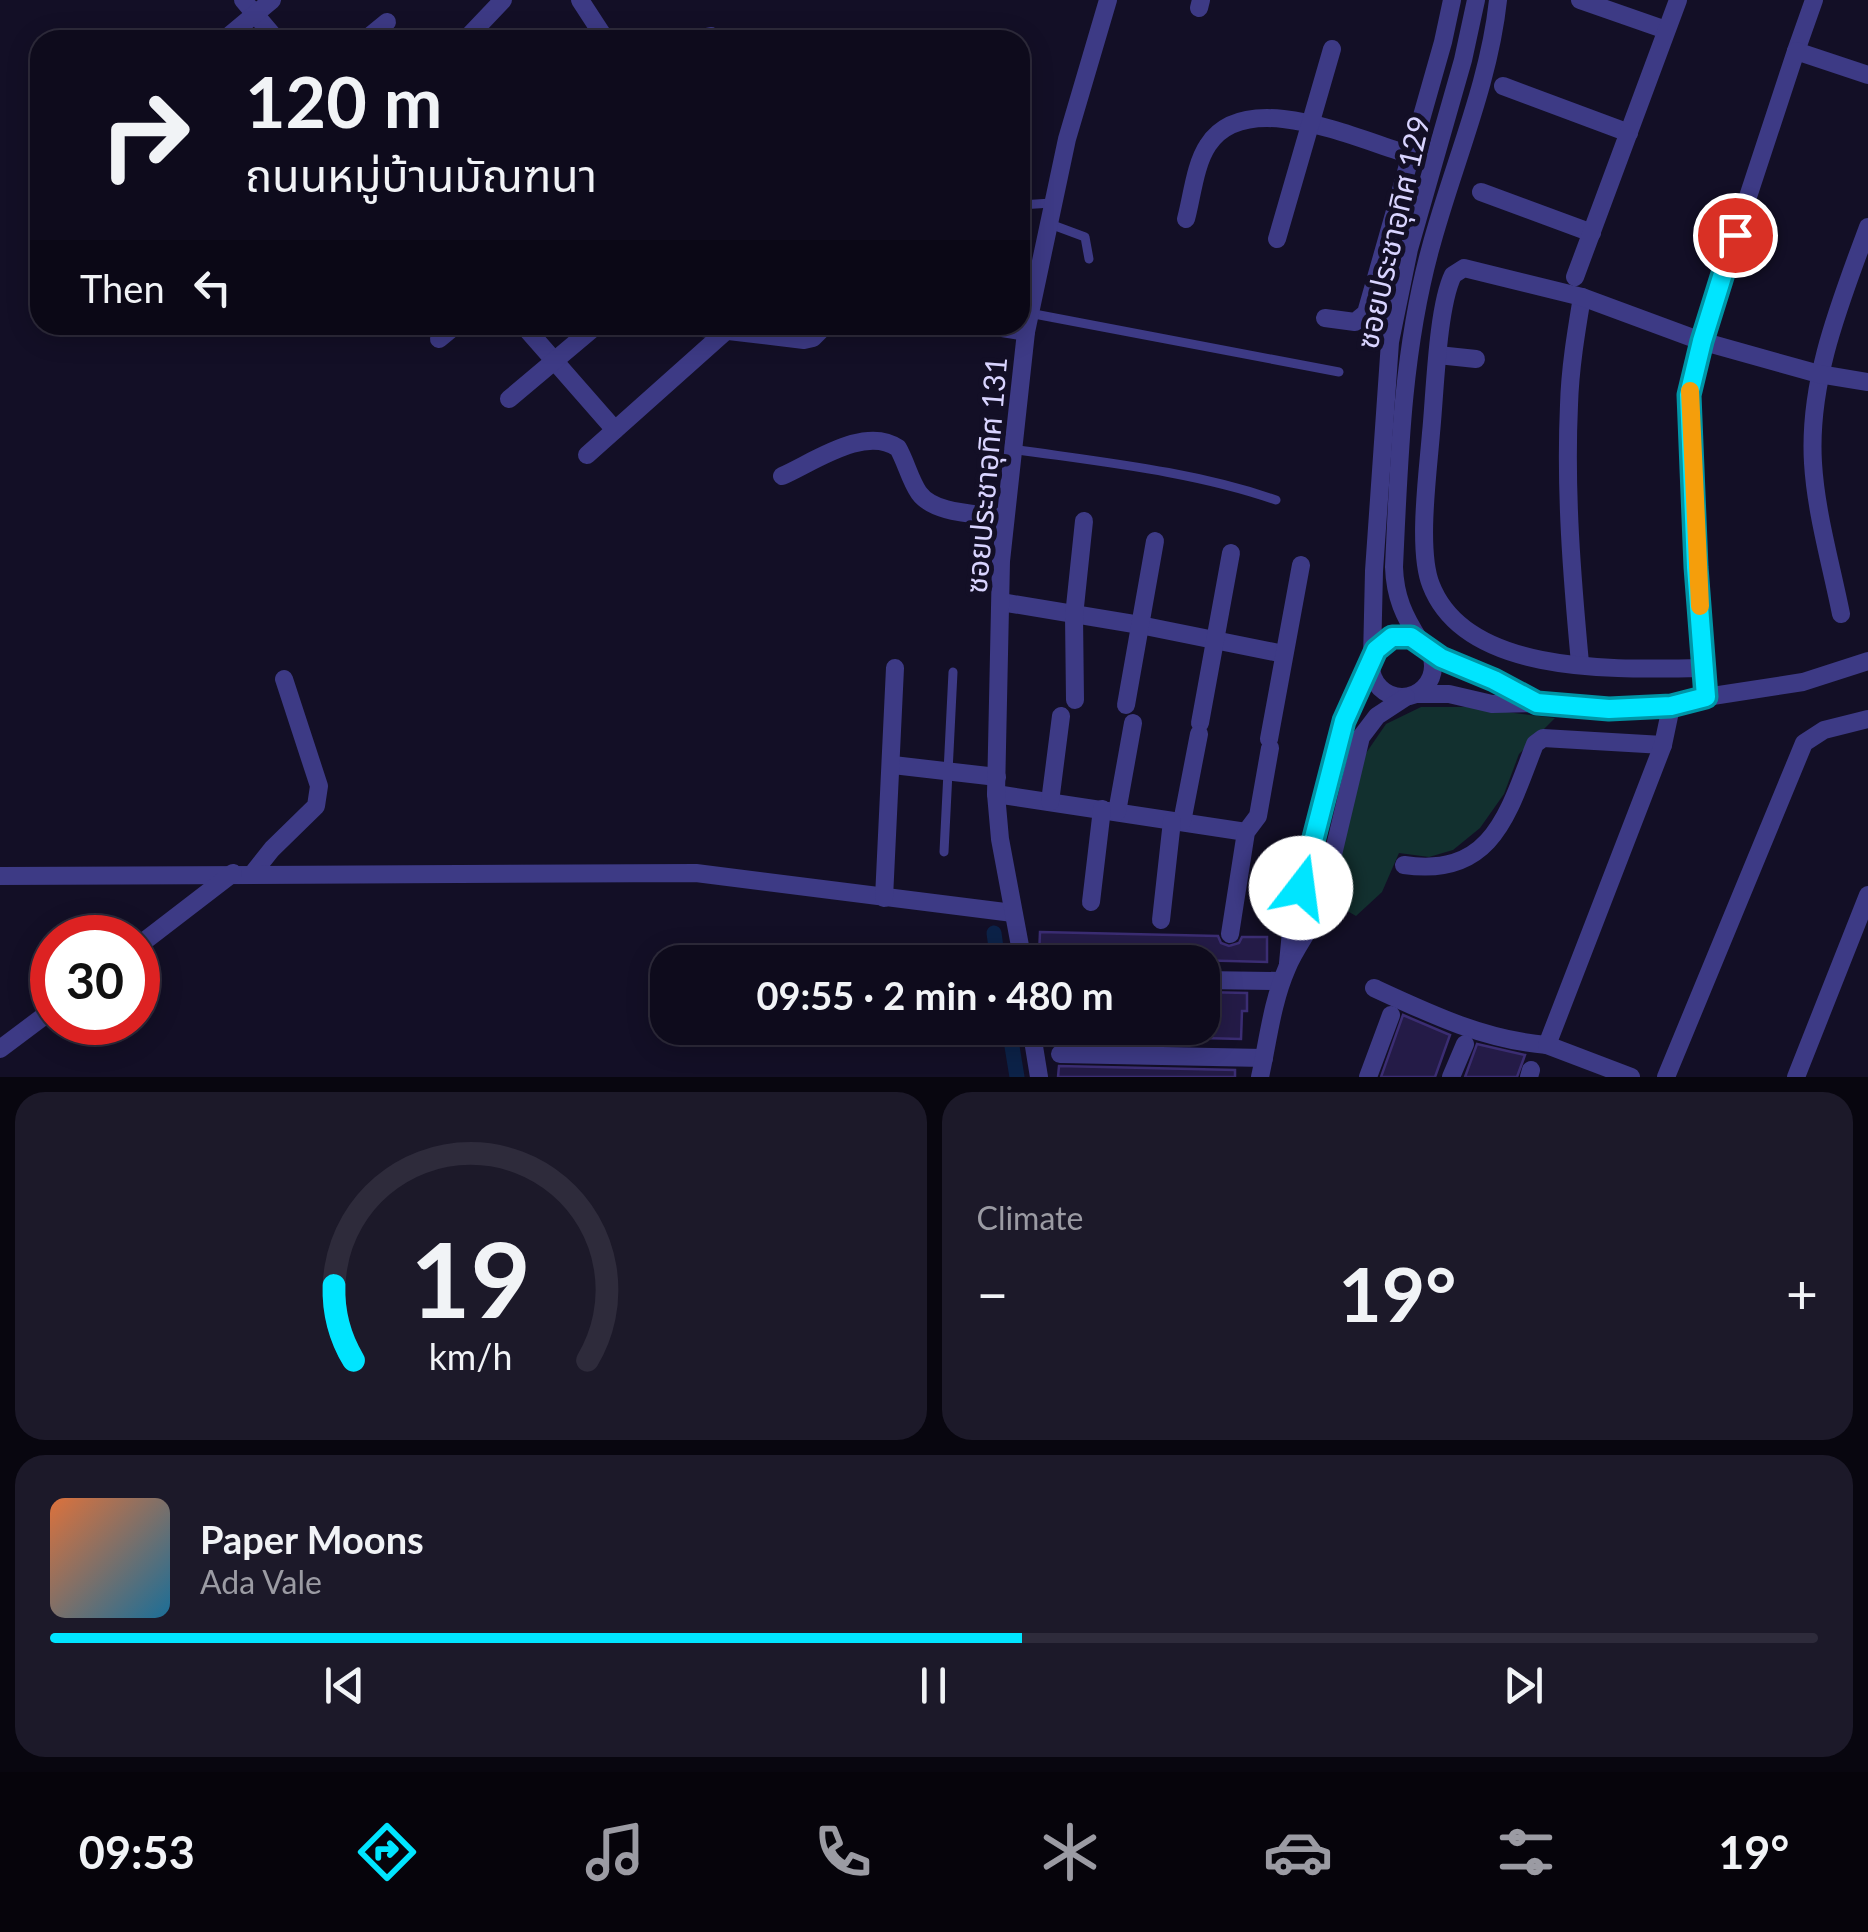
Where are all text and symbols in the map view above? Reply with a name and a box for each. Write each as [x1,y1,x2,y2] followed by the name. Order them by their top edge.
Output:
[245,59,442,143] text: 120 m
[80,70,210,200] icon: right
[1348,112,1438,352] street label: ซอยประชาอุทิศ 129
[245,148,597,202] text: ถนนหมู่บ้านมัณฑนา
[1693,193,1778,278] pin
[1708,208,1763,263] icon: arrive
[185,260,240,315] icon: left
[80,265,165,311] text: Then
[957,355,1015,595] street label: ซอยประชาอุทิศ 131
[1249,836,1353,940] position arrow
[30,915,160,1045] speed limit sign: 30
[756,972,1114,1018] text: 09:55 · 2 min · 480 m
[977,1198,1083,1237] text: Climate
[410,1215,531,1340] text: 19
[1338,1248,1456,1338] text: 19°
[977,1260,1008,1326] text: −
[1786,1260,1818,1326] text: +
[429,1335,513,1378] text: km/h
[200,1516,424,1562] text: Paper Moons
[200,1562,322,1601] text: Ada Vale
[317,1658,372,1713] icon: previous
[906,1658,961,1713] icon: pause
[1496,1658,1551,1713] icon: next
[352,1817,422,1887] icon: directions
[580,1817,650,1887] icon: music
[808,1817,878,1887] icon: phone
[1035,1817,1105,1887] icon: climate
[1263,1817,1333,1887] icon: car
[1491,1817,1561,1887] icon: filters
[79,1825,195,1879] text: 09:53
[1718,1825,1789,1879] text: 19°

